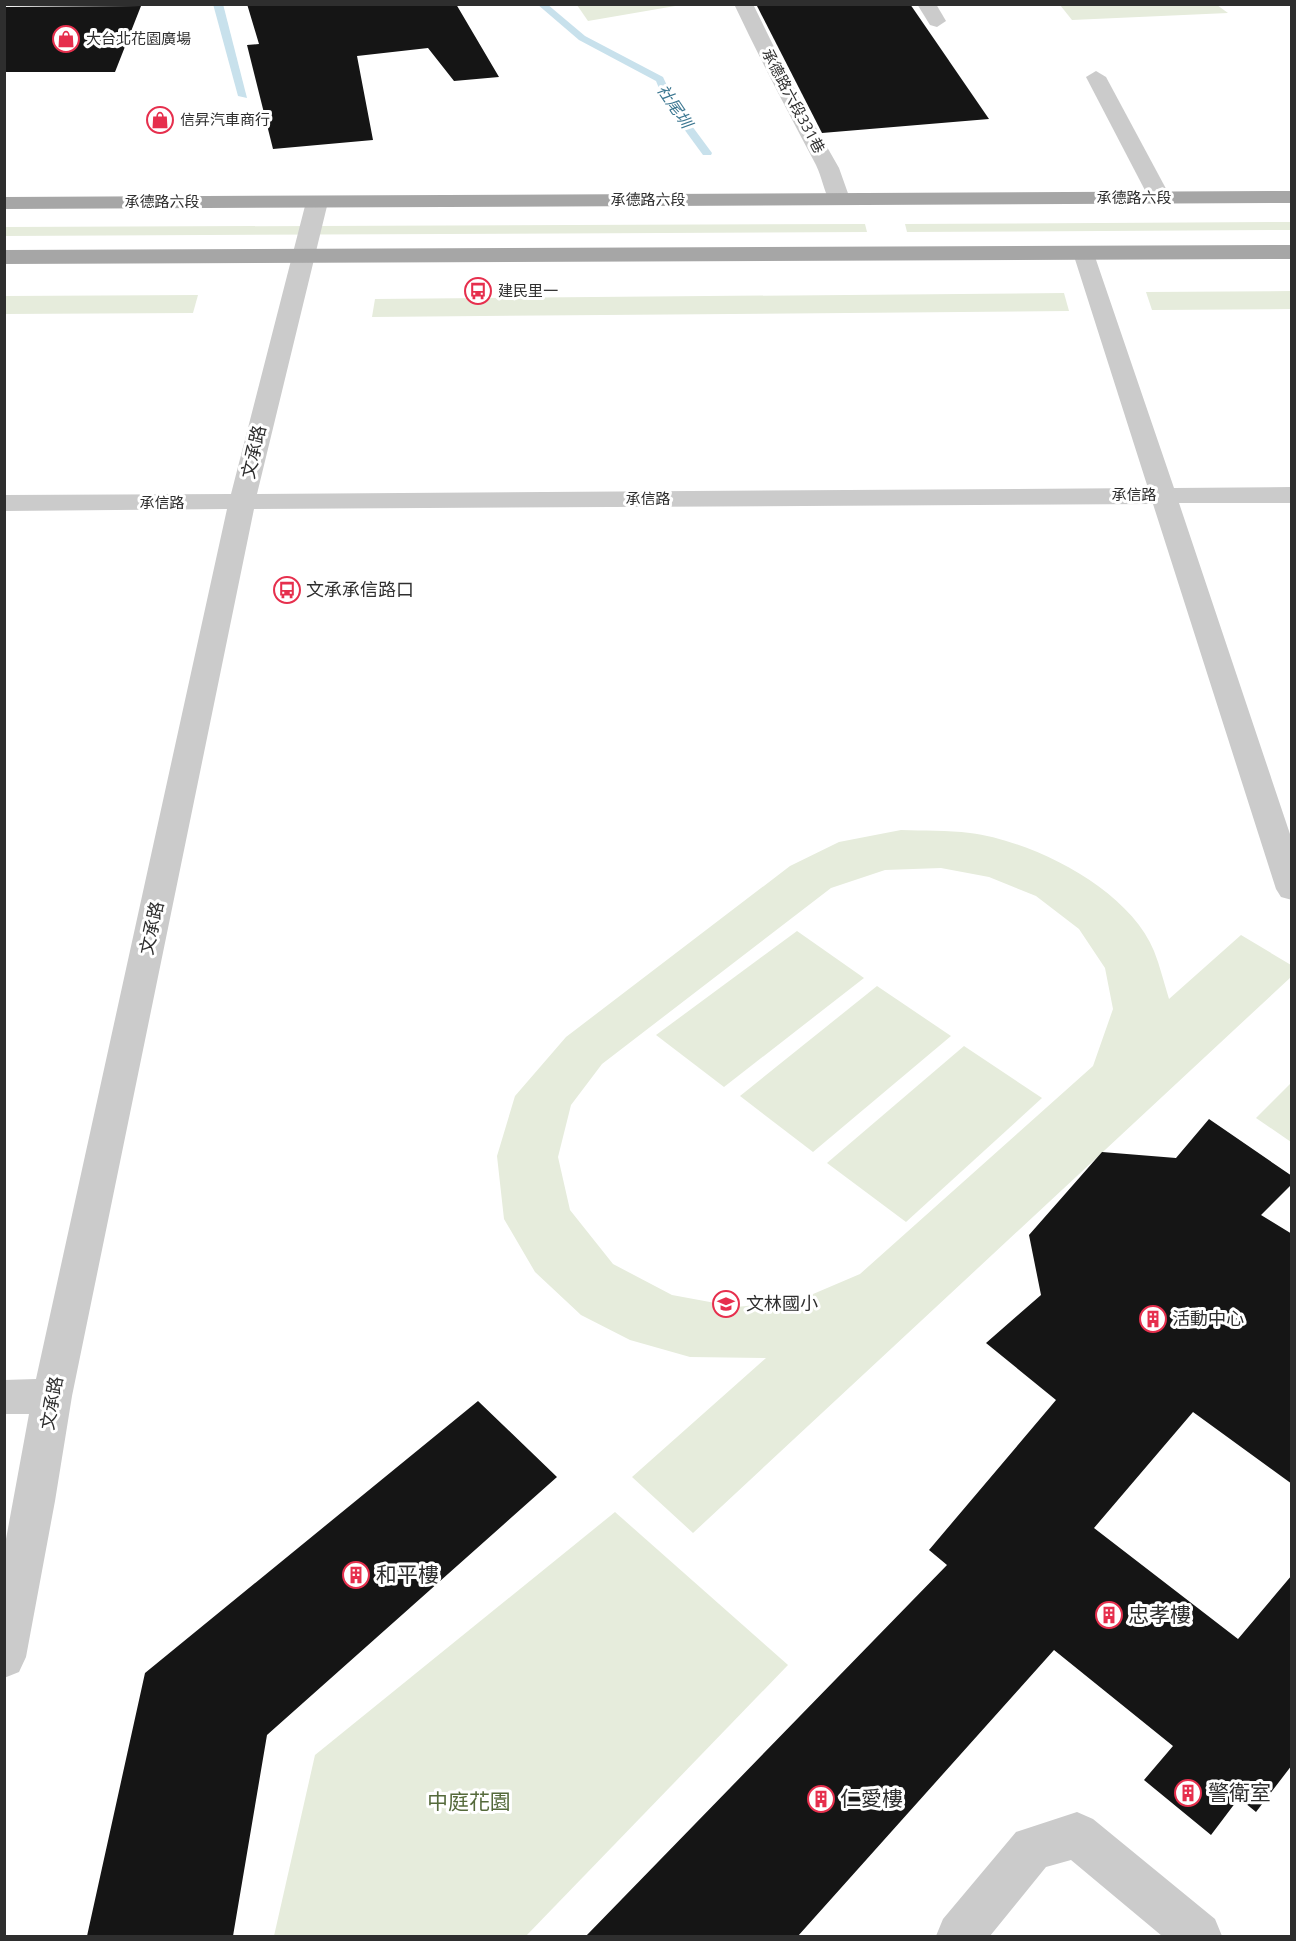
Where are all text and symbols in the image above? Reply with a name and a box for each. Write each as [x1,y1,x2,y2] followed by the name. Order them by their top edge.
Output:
[51,24,81,54] shop icon: 大台北花園廣場
[86,28,191,48] place label: 大台北花園廣場
[758,45,830,156] street label: 承德路六段331巷
[652,80,699,134] water label: 社尾圳
[145,105,175,135] shop icon: 信昇汽車商行
[180,109,270,129] place label: 信昇汽車商行
[1096,187,1172,207] street label: 承德路六段
[610,189,686,209] street label: 承德路六段
[124,191,200,211] street label: 承德路六段
[463,276,493,306] bus stop icon: 建民里一
[498,280,558,300] place label: 建民里一
[235,423,271,481] street label: 文承路
[1111,484,1157,504] street label: 承信路
[625,488,671,508] street label: 承信路
[139,492,185,512] street label: 承信路
[272,575,302,605] bus stop icon: 文承承信路口
[306,577,414,601] place label: 文承承信路口
[134,899,168,957] street label: 文承路
[711,1289,741,1319] school or university icon: 文林國小
[746,1291,818,1315] place label: 文林國小
[1138,1304,1168,1334] building icon: 活動中心
[1172,1306,1244,1330] place label: 活動中心
[35,1374,68,1431] street label: 文承路
[341,1560,371,1590] building icon: 和平樓
[376,1560,439,1588] place label: 和平樓
[1094,1600,1124,1630] building icon: 忠孝樓
[1128,1600,1191,1628] place label: 忠孝樓
[1173,1778,1203,1808] building icon: 警衛室
[1208,1778,1271,1806] place label: 警衛室
[806,1784,836,1814] building icon: 仁愛樓
[840,1784,903,1812] place label: 仁愛樓
[427,1787,511,1815] park label: 中庭花園

